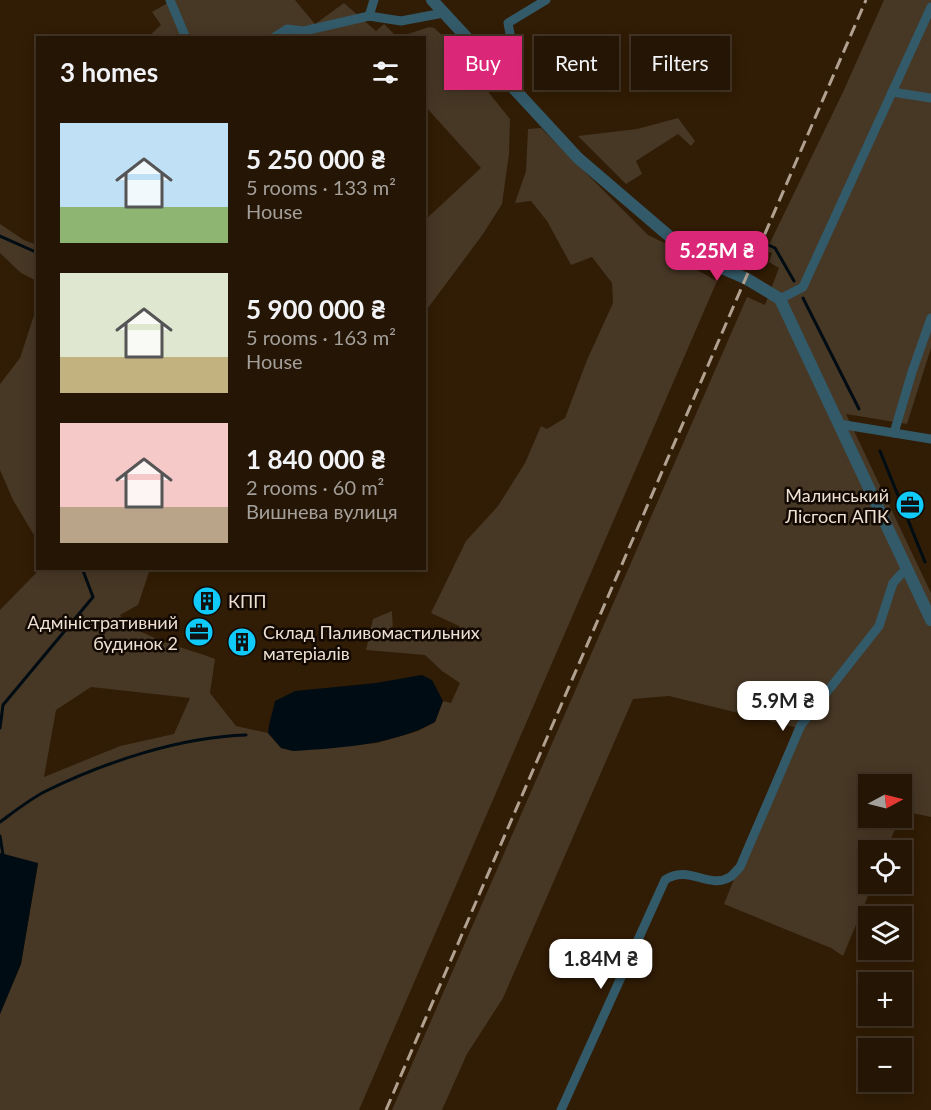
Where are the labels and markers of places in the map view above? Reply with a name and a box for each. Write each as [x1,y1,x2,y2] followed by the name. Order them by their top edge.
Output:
[662,231,772,282] pin: 5.25M ₴
[784,484,889,527] place label: Малинський Лісгосп АПК
[894,489,926,521] office icon: Малинський Лісгосп АПК
[191,585,223,617] building icon: КПП
[228,590,267,612] place label: КПП
[27,611,178,654] place label: Адміністративний будинок 2
[183,616,215,648] office icon: Адміністративний будинок 2
[263,621,480,664] place label: Склад Паливомастильних матеріалів
[226,626,258,658] building icon: Склад Паливомастильних матеріалів
[734,681,832,732] pin: 5.9M ₴
[546,939,656,990] pin: 1.84M ₴

